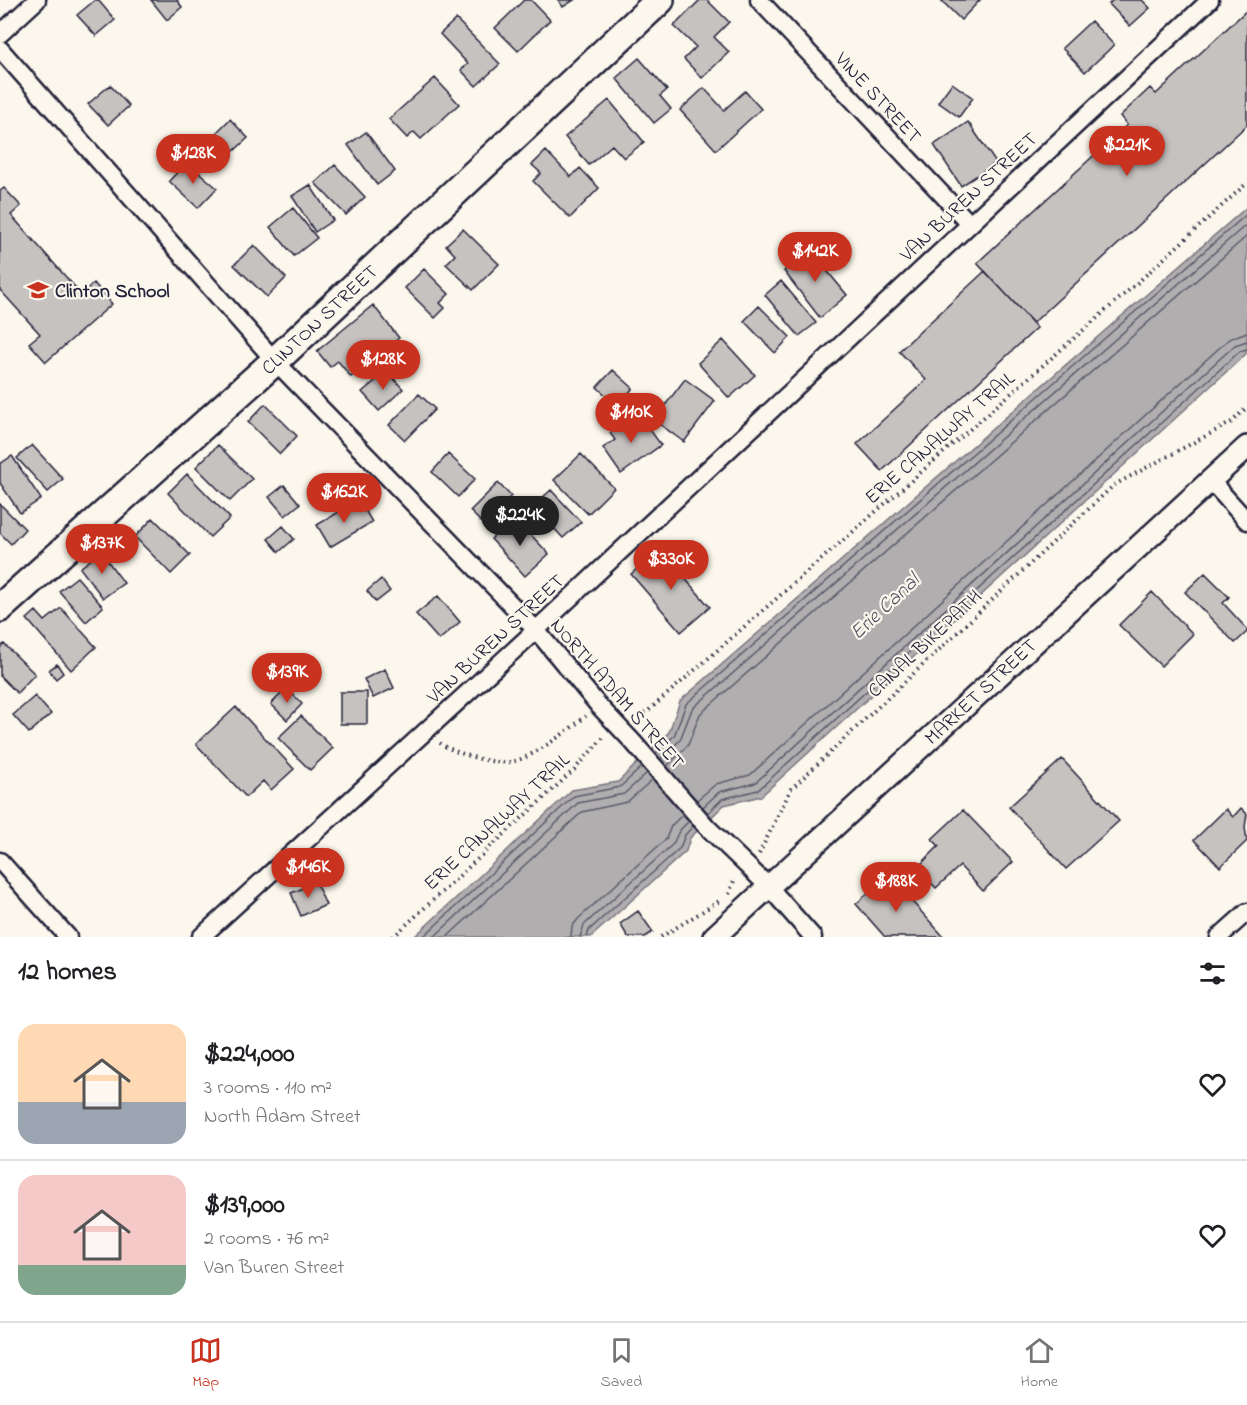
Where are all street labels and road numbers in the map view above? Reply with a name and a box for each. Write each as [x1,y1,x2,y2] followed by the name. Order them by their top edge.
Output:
[826,46,927,151] street label: VINE STREET
[894,126,1045,270] street label: VAN BUREN STREET
[256,259,386,383] street label: CLINTON STREET
[859,365,1022,512] street label: ERIE CANALWAY TRAIL
[421,568,572,712] street label: VAN BUREN STREET
[862,584,989,706] street label: CANAL BIKEPATH
[542,613,690,777] street label: NORTH ADAM STREET
[919,633,1045,753] street label: MARKET STREET
[418,747,578,898] street label: ERIE CANALWAY TRAIL

